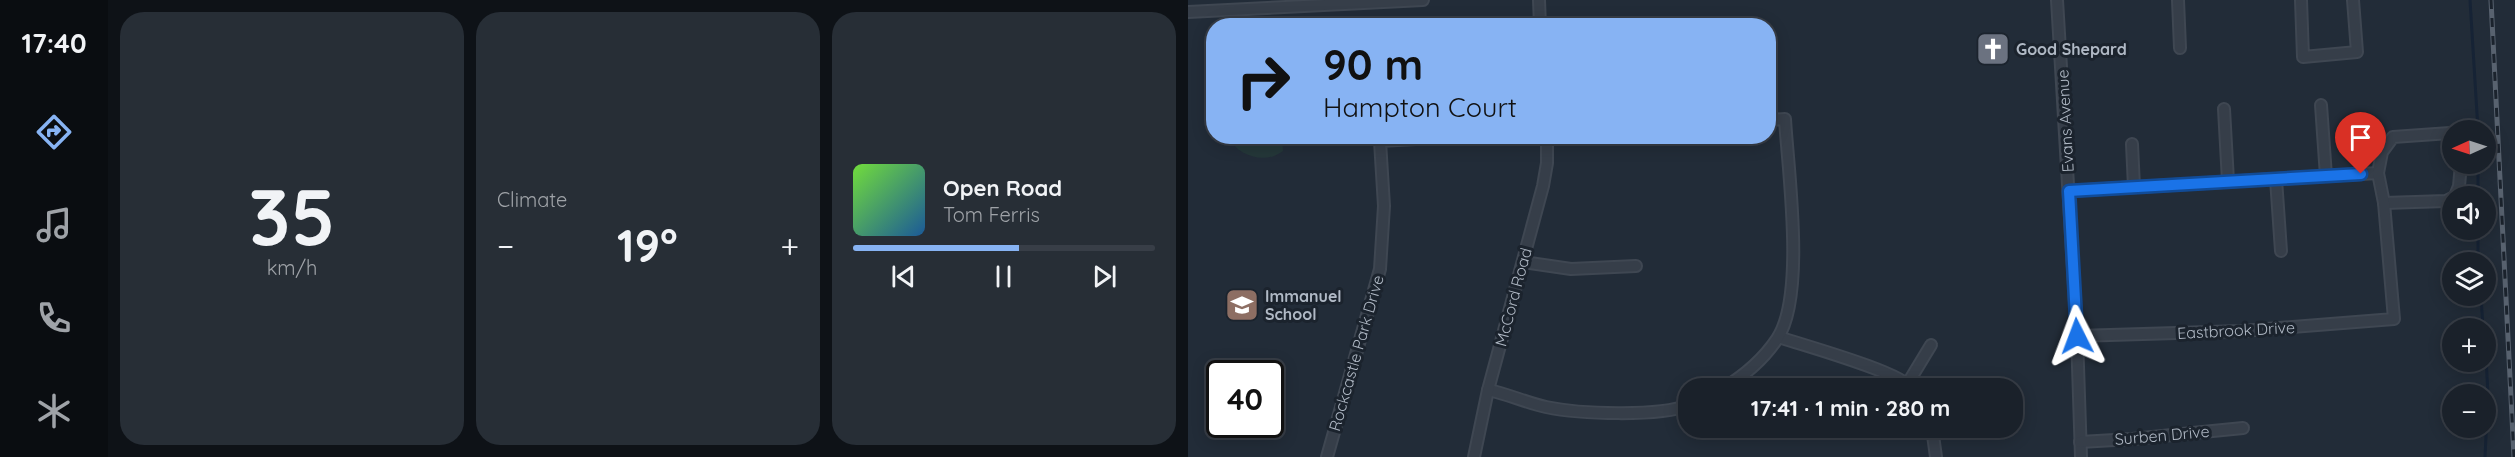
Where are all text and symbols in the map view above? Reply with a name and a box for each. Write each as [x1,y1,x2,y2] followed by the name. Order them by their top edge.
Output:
[21,26,87,60] text: 17:40
[1975,31,2011,67] church icon: Good Shepard
[1323,38,1423,91] text: 90 m
[2016,39,2127,59] place label: Good Shepard
[1224,42,1302,120] icon: right
[2052,69,2078,173] street label: Evans Avenue
[1323,90,1517,124] text: Hampton Court
[33,111,75,153] icon: directions
[2335,112,2386,174] pin
[2442,120,2496,174] north arrow
[2442,120,2496,438] map controls
[2344,121,2377,154] icon: arrive
[249,167,335,265] text: 35
[943,174,1062,202] text: Open Road
[2442,186,2496,240] button: sound
[497,187,567,212] text: Climate
[943,202,1040,227] text: Tom Ferris
[33,204,75,246] icon: music
[617,217,678,273] text: 19°
[497,225,514,266] text: −
[780,225,799,266] text: +
[1490,246,1536,348] street label: McCord Road
[2442,252,2496,306] button: layers
[267,255,317,280] text: km/h
[887,260,920,293] icon: previous
[987,260,1020,293] icon: pause
[1088,260,1121,293] icon: next
[1324,273,1388,433] street label: Rockcastle Park Drive
[1265,286,1342,324] place label: Immanuel School
[1224,287,1260,323] school or university icon: Immanuel School
[33,297,75,339] icon: phone
[2045,304,2109,368] position arrow
[2177,317,2295,343] street label: Eastbrook Drive
[2442,318,2496,372] button: +
[1206,360,1284,438] speed limit sign: 40
[2442,384,2496,438] button: −
[33,390,75,432] icon: climate
[1751,394,1950,422] text: 17:41 · 1 min · 280 m
[2114,421,2210,449] street label: Surben Drive

